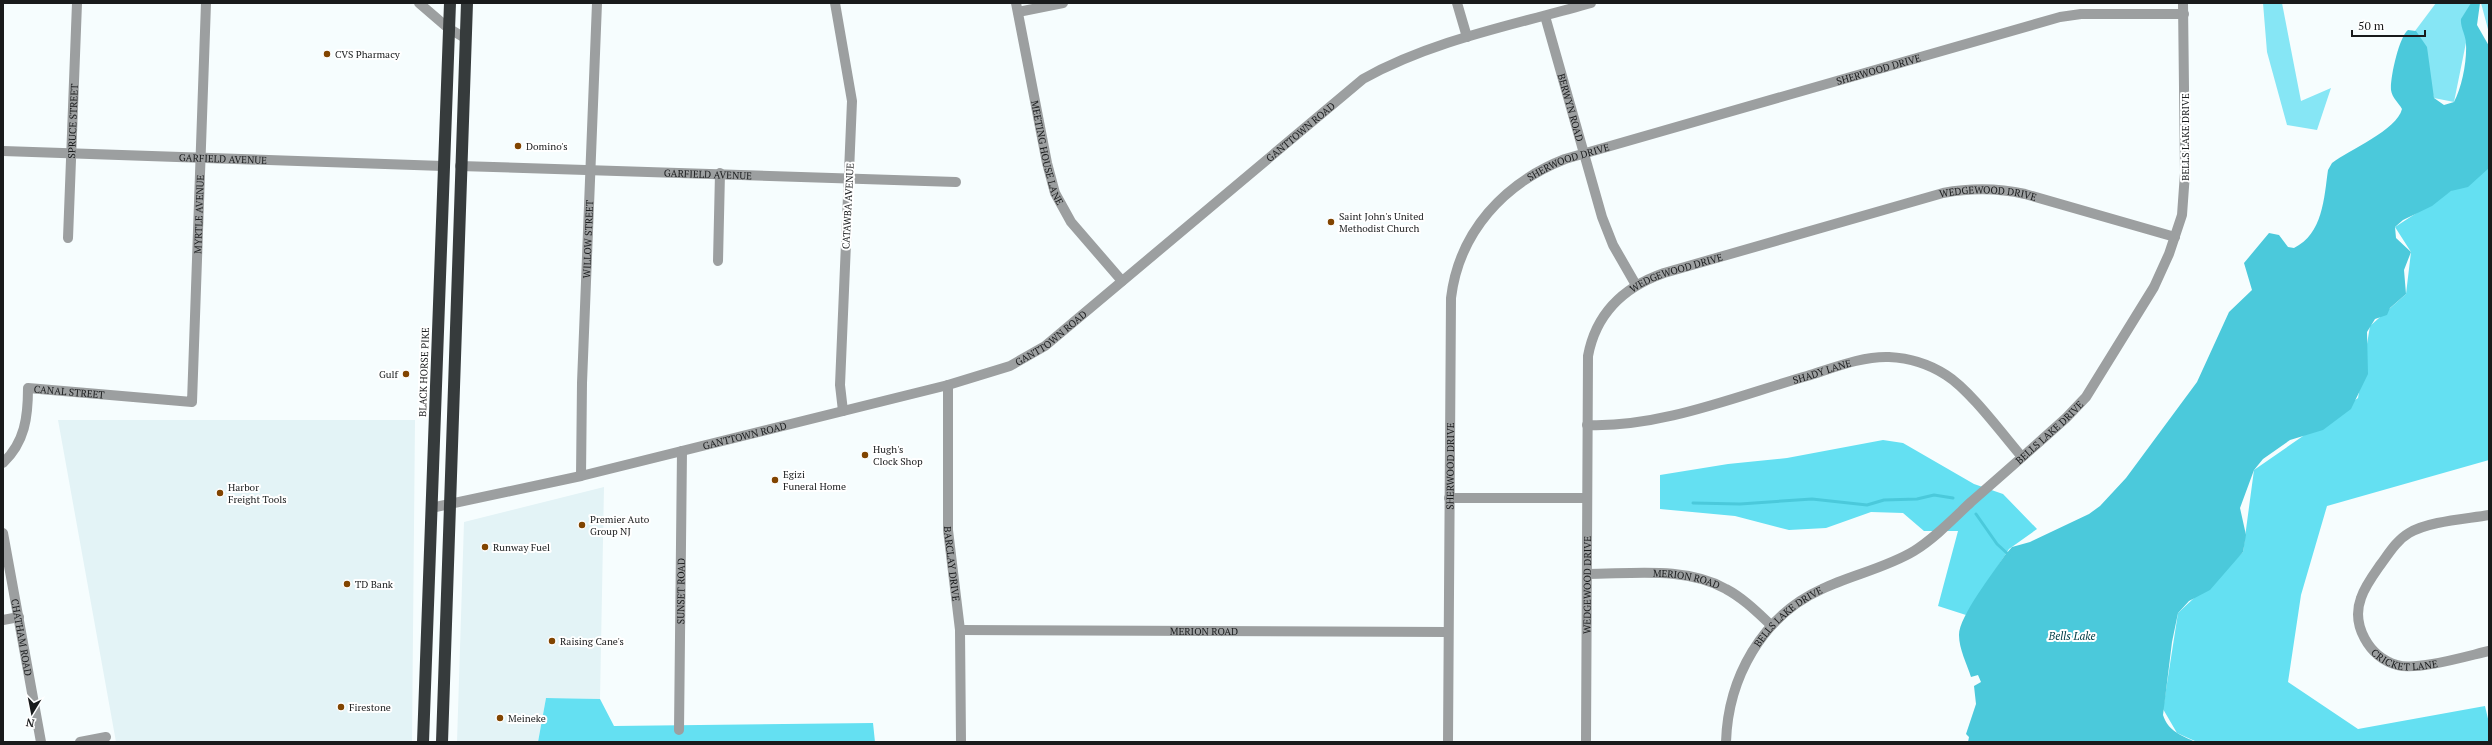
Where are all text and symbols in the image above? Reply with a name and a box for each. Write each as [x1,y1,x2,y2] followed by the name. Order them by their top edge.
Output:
[2352,12,2425,38] scale bar
[2358,18,2385,33] text: 50 m
[335,48,401,61] place label: CVS Pharmacy
[322,49,332,59] marker: CVS Pharmacy
[1835,51,1922,87] street label: SHERWOOD DRIVE
[1555,72,1587,143] street label: BERWYN ROAD
[65,83,80,159] street label: SPRUCE STREET
[2179,93,2192,181] street label: BELLS LAKE DRIVE
[1029,99,1067,207] street label: MEETING HOUSE LANE
[1263,99,1338,164] street label: GANTTOWN ROAD
[526,140,568,153] place label: Domino's
[1524,140,1611,183] street label: SHERWOOD DRIVE
[513,141,523,151] marker: Domino's
[179,150,267,166] street label: GARFIELD AVENUE
[839,162,857,249] street label: CATAWBA AVENUE
[664,166,752,182] street label: GARFIELD AVENUE
[191,174,206,254] street label: MYRTLE AVENUE
[1938,183,2038,204] street label: WEDGEWOOD DRIVE
[580,200,596,278] street label: WILLOW STREET
[1339,210,1424,235] place label: Saint John's United Methodist Church
[1326,217,1336,227] marker: Saint John's United Methodist Church
[1627,250,1724,295] street label: WEDGEWOOD DRIVE
[1012,307,1089,368] street label: GANTTOWN ROAD
[416,327,432,417] street label: BLACK HORSE PIKE
[1791,356,1853,386] street label: SHADY LANE
[379,368,399,381] place label: Gulf
[401,369,411,379] marker: Gulf
[33,382,105,401] street label: CANAL STREET
[2013,398,2086,467] street label: BELLS LAKE DRIVE
[701,419,788,452] street label: GANTTOWN ROAD
[1443,422,1457,510] street label: SHERWOOD DRIVE
[873,443,923,468] place label: Hugh's Clock Shop
[860,450,870,460] marker: Hugh's Clock Shop
[783,468,846,493] place label: Egizi Funeral Home
[770,475,780,485] marker: Egizi Funeral Home
[228,481,287,506] place label: Harbor Freight Tools
[215,488,225,498] marker: Harbor Freight Tools
[590,513,650,538] place label: Premier Auto Group NJ
[577,520,587,530] marker: Premier Auto Group NJ
[942,526,963,602] street label: BARCLAY DRIVE
[1580,536,1594,634] street label: WEDGEWOOD DRIVE
[493,541,550,554] place label: Runway Fuel
[480,542,490,552] marker: Runway Fuel
[674,558,687,624] street label: SUNSET ROAD
[1653,566,1722,592] street label: MERION ROAD
[355,578,394,591] place label: TD Bank
[342,579,352,589] marker: TD Bank
[1751,583,1825,649] street label: BELLS LAKE DRIVE
[9,598,35,677] street label: CHATHAM ROAD
[1170,624,1238,638] street label: MERION ROAD
[2048,629,2095,643] water label: Bells Lake
[560,635,624,648] place label: Raising Cane's
[547,636,557,646] marker: Raising Cane's
[2369,646,2439,673] street label: CRICKET LANE
[12,693,52,733] north arrow
[349,701,391,714] place label: Firestone
[336,702,346,712] marker: Firestone
[508,712,546,725] place label: Meineke
[495,713,505,723] marker: Meineke
[24,715,36,730] text: N

